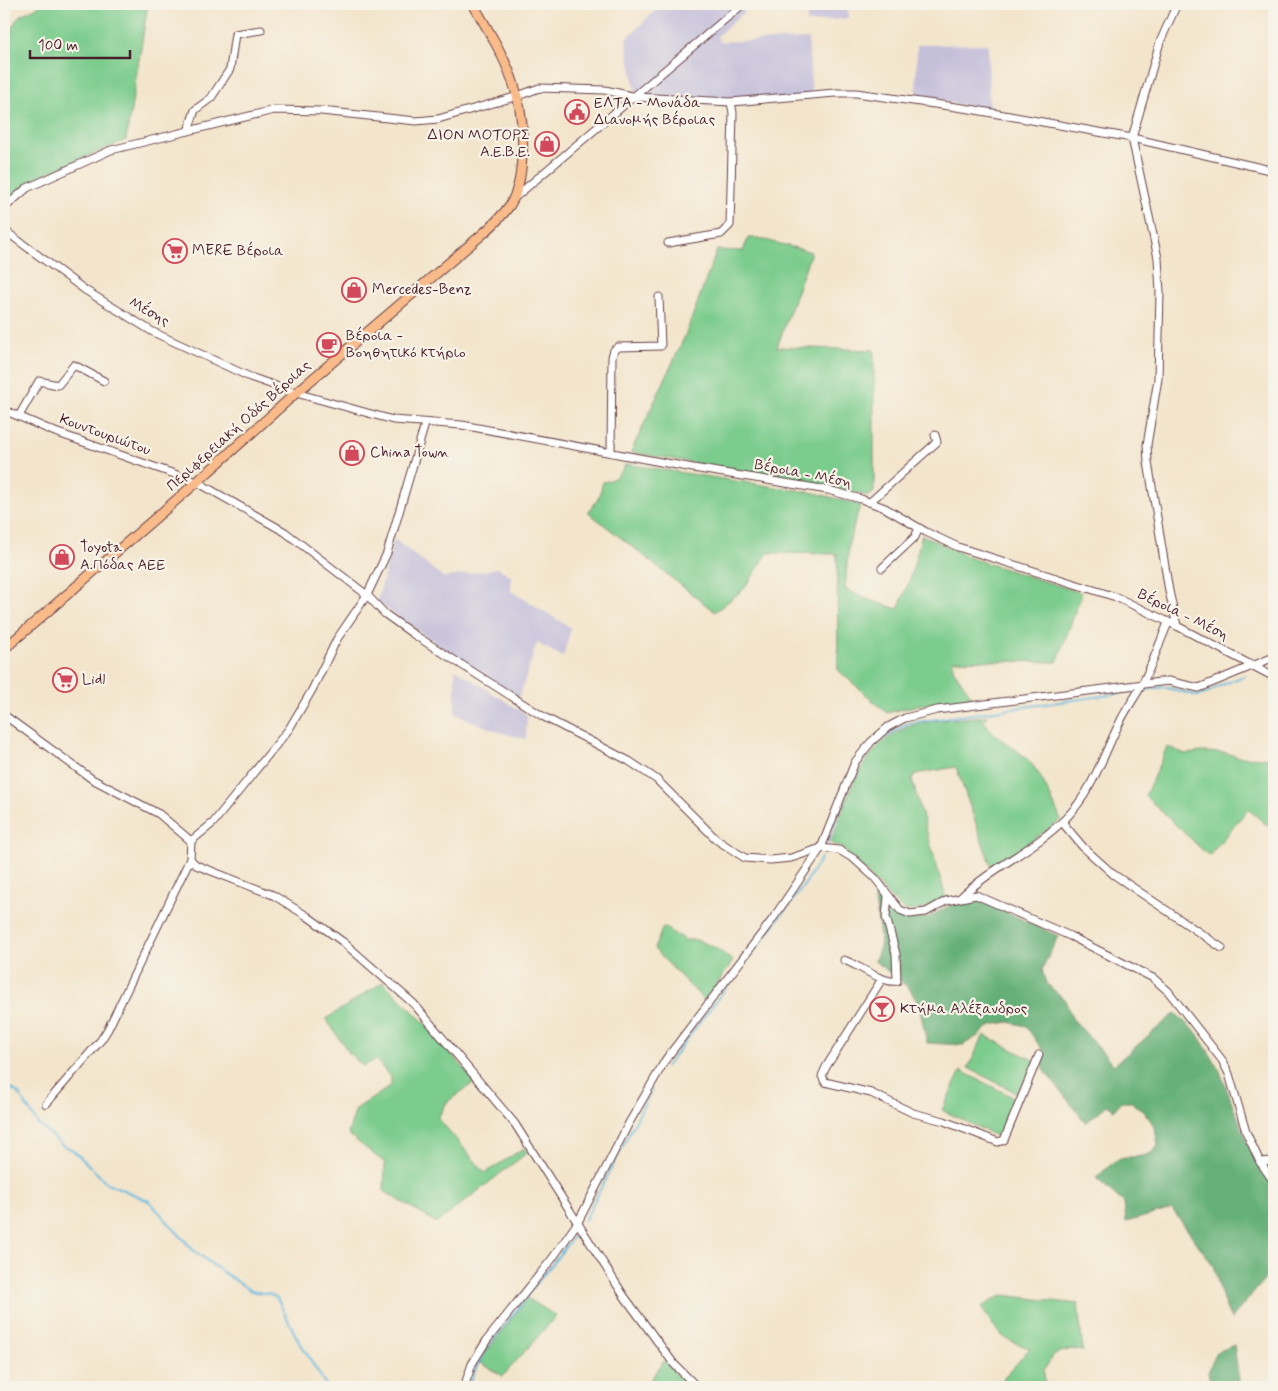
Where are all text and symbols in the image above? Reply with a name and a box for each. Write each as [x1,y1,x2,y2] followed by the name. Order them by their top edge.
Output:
[30,28,130,60] scale bar
[38,36,78,56] text: 100 m
[594,93,716,130] place label: ΕΛΤΑ - Μονάδα Διανομής Βέροιας
[564,99,590,125] public building icon: ΕΛΤΑ - Μονάδα Διανομής Βέροιας
[427,125,530,162] place label: ΔΙΟΝ ΜΟΤΟΡΣ Α.Ε.Β.Ε.
[534,131,560,157] shop icon: ΔΙΟΝ ΜΟΤΟΡΣ Α.Ε.Β.Ε.
[162,238,188,264] supermarket icon: MERE Βέροια
[192,241,284,261] place label: MERE Βέροια
[341,277,367,303] shop icon: Mercedes-Benz
[372,280,472,300] place label: Mercedes-Benz
[125,293,173,332] street label: Μέσης
[346,326,466,363] place label: Βέροια - Βοηθητικό κτήριο
[316,332,342,358] cafe icon: Βέροια - Βοηθητικό κτήριο
[163,356,316,496] street label: Περιφερειακή Οδός Βέροιας
[57,409,154,461] street label: Κουντουριώτου
[339,440,365,466] shop icon: China Town
[370,443,449,463] place label: China Town
[753,455,853,493] street label: Βέροια - Μέση
[80,538,165,575] place label: Toyota Α.Πόδας ΑΕΕ
[49,544,75,570] shop icon: Toyota Α.Πόδας ΑΕΕ
[1134,584,1232,646] street label: Βέροια - Μέση
[52,667,78,693] supermarket icon: Lidl
[82,670,105,690] place label: Lidl
[869,996,895,1022] bar icon: Κτήμα Αλέξανδρος
[900,999,1028,1019] place label: Κτήμα Αλέξανδρος

